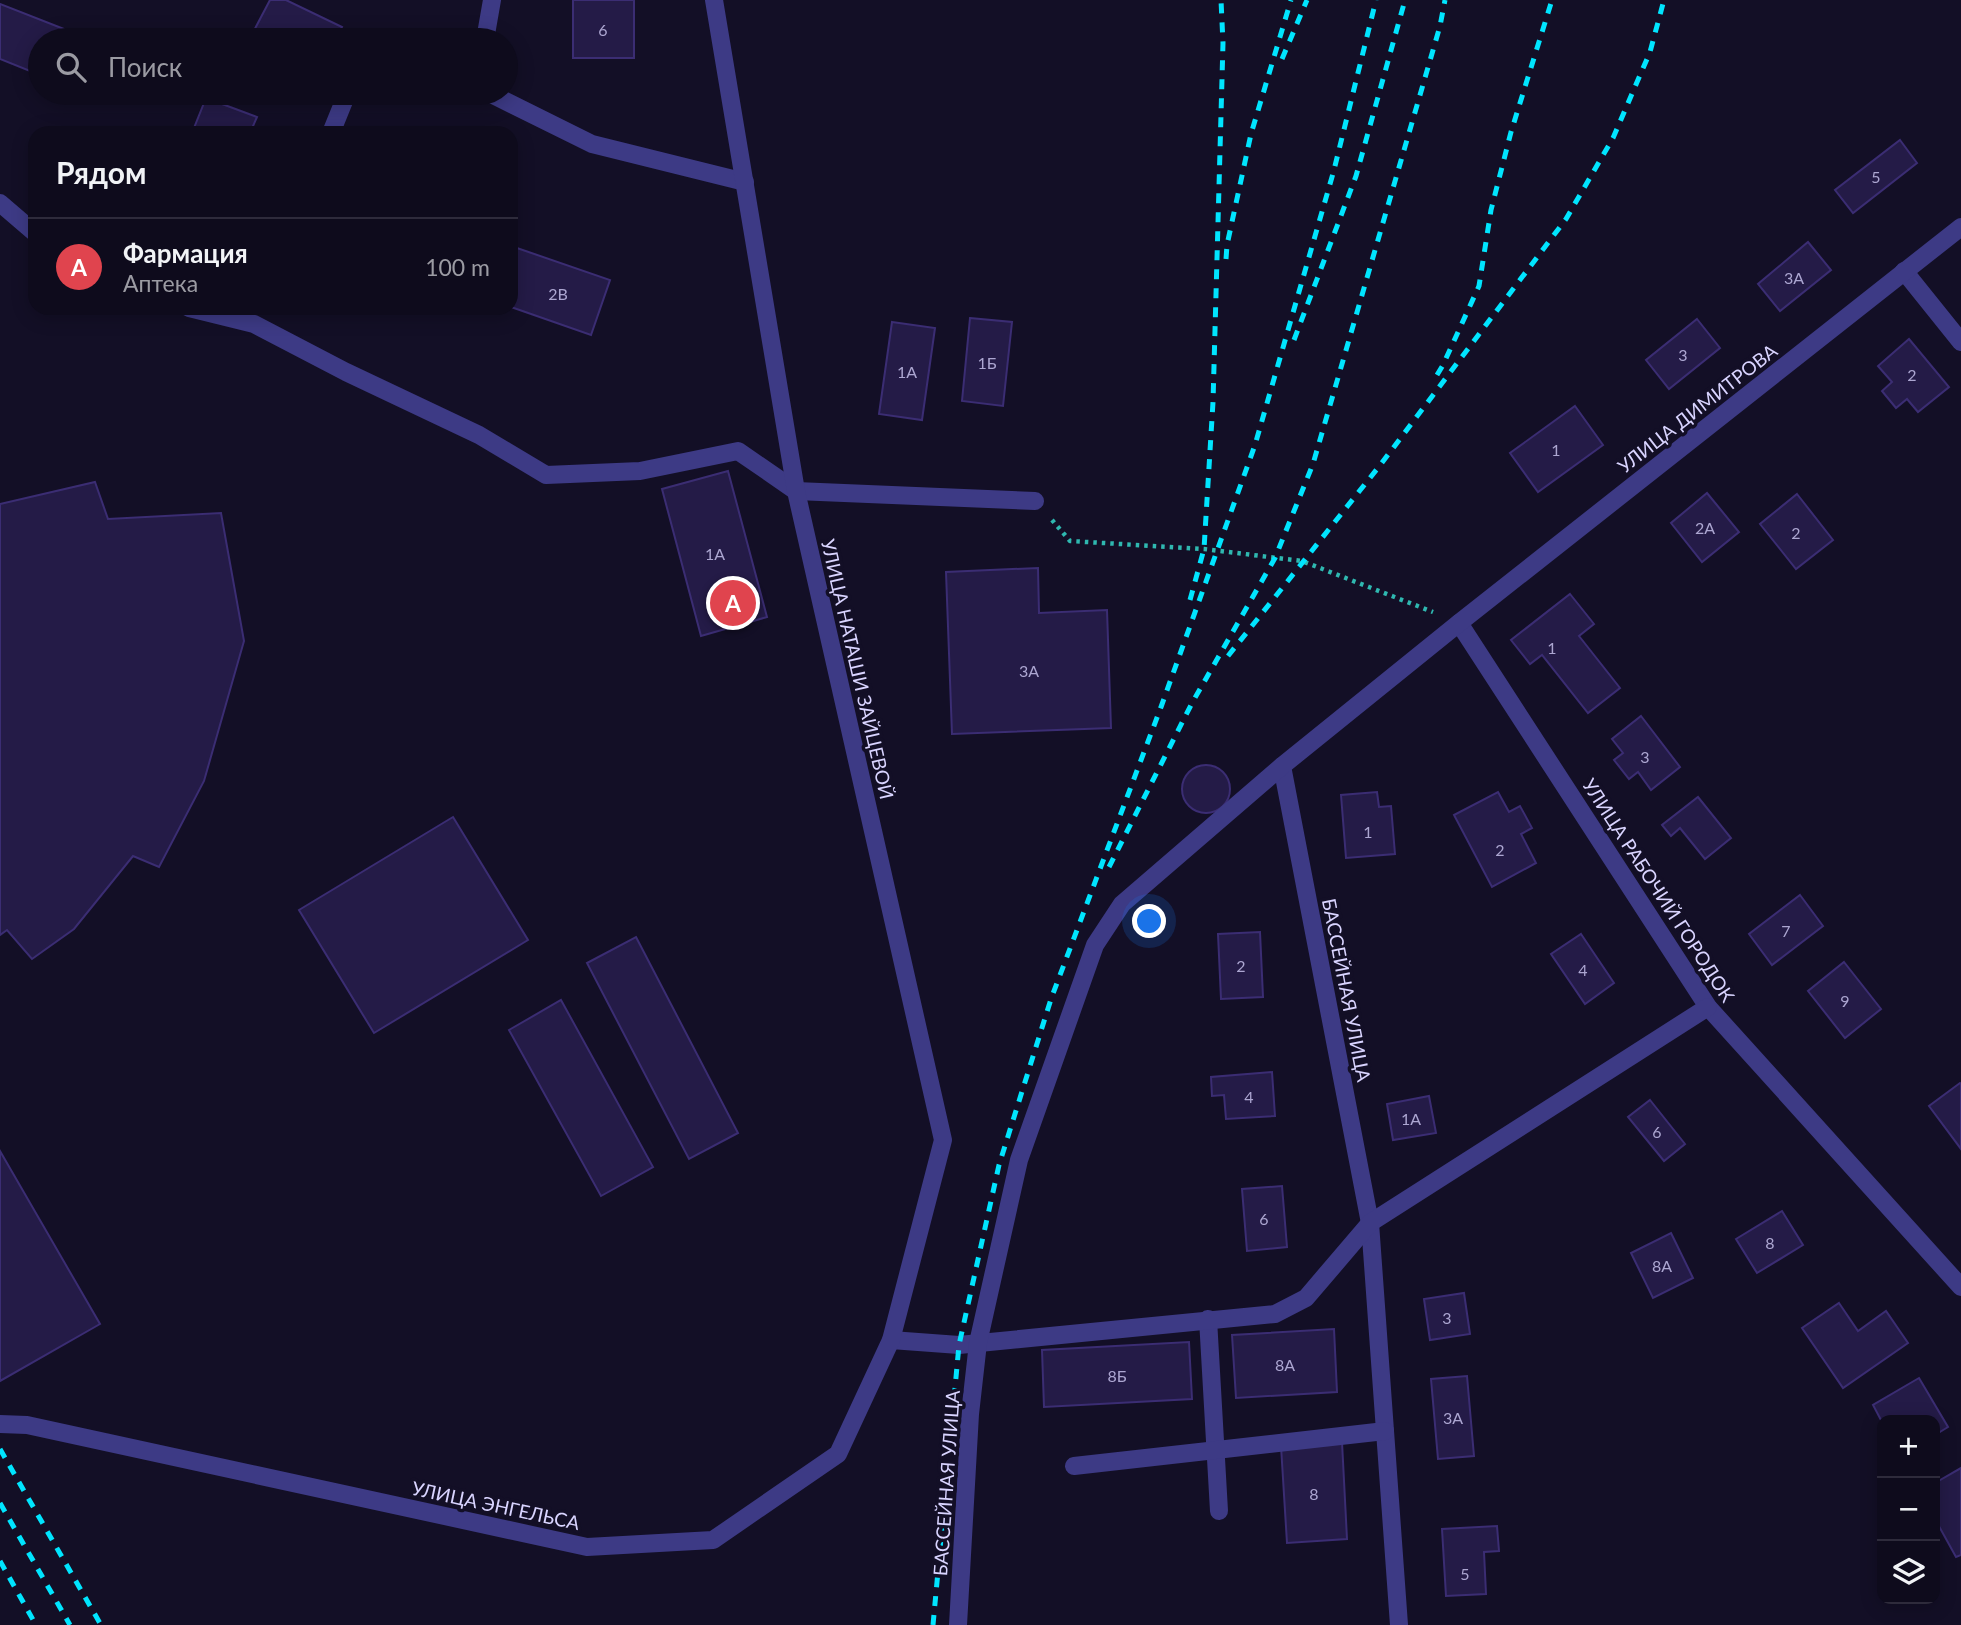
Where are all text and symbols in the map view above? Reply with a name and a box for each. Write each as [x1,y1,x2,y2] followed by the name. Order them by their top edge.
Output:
[598,20,608,39] house number: 6
[28,28,518,105] search box
[52,48,90,86] icon: search
[108,51,182,83] text: Поиск
[56,154,146,190] text: Рядом
[1871,167,1881,186] house number: 5
[123,237,248,269] text: Фармация
[71,253,87,281] text: A
[425,253,490,281] text: 100 m
[1784,268,1804,287] house number: 3А
[123,269,198,297] text: Аптека
[548,284,568,303] house number: 2В
[1613,339,1781,477] street label: УЛИЦА ДИМИТРОВА
[1678,345,1688,364] house number: 3
[977,353,997,372] house number: 1Б
[897,362,917,381] house number: 1А
[1907,365,1917,384] house number: 2
[1551,440,1561,459] house number: 1
[1695,518,1715,537] house number: 2А
[1791,523,1801,542] house number: 2
[817,537,899,801] street label: УЛИЦА НАТАШИ ЗАЙЦЕВОЙ
[705,544,725,563] house number: 1А
[710,577,756,629] pin: A
[1547,638,1557,657] house number: 1
[1019,661,1039,680] house number: 3А
[1640,747,1650,766] house number: 3
[1578,774,1740,1006] street label: УЛИЦА РАБОЧИЙ ГОРОДОК
[1363,822,1373,841] house number: 1
[1495,840,1505,859] house number: 2
[1318,896,1376,1084] street label: БАССЕЙНАЯ УЛИЦА
[1132,904,1166,938] your location
[1781,921,1791,940] house number: 7
[1236,956,1246,975] house number: 2
[1578,960,1588,979] house number: 4
[1840,991,1850,1010] house number: 9
[1244,1087,1254,1106] house number: 4
[1401,1109,1421,1128] house number: 1А
[1652,1122,1662,1141] house number: 6
[1259,1209,1269,1228] house number: 6
[1765,1233,1775,1252] house number: 8
[1652,1256,1672,1275] house number: 8А
[1442,1308,1452,1327] house number: 3
[1275,1355,1295,1374] house number: 8А
[1107,1366,1127,1385] house number: 8Б
[928,1389,964,1577] street label: БАССЕЙНАЯ УЛИЦА
[1443,1408,1463,1427] house number: 3А
[1877,1415,1940,1604] map controls
[1877,1415,1940,1478] button: +
[410,1476,582,1534] street label: УЛИЦА ЭНГЕЛЬСА
[1877,1478,1940,1541] button: −
[1309,1484,1319,1503] house number: 8
[1877,1541,1940,1604] button: layers
[1460,1564,1470,1583] house number: 5

